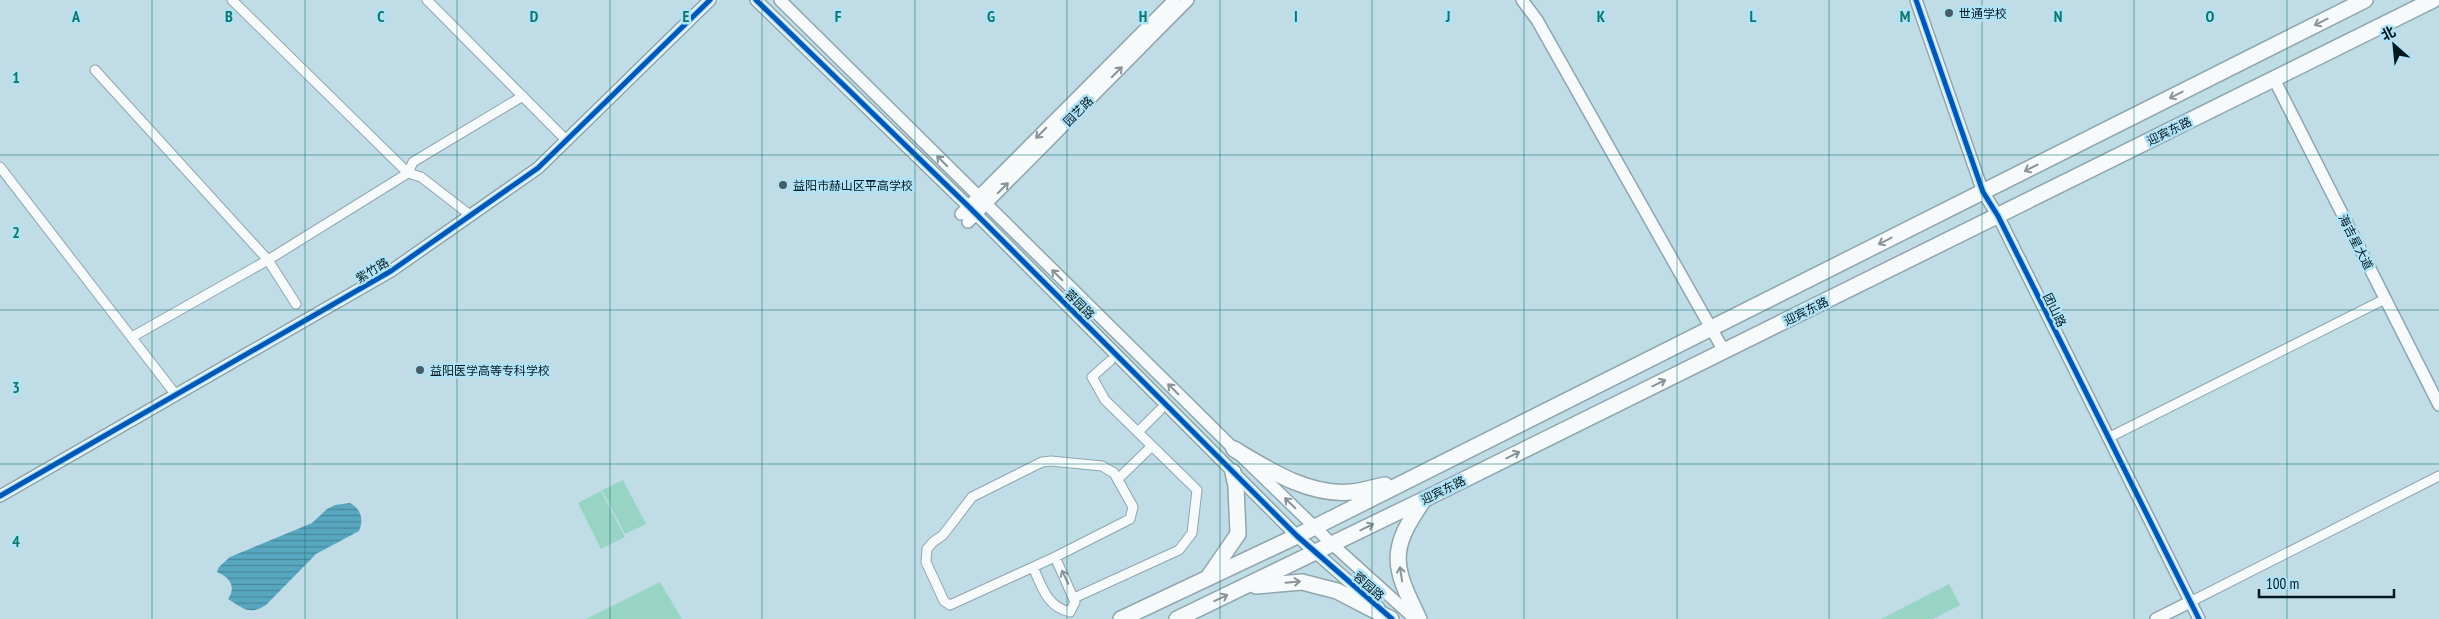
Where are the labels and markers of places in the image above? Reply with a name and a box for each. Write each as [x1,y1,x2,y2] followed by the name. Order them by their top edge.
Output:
[1959,6,2007,21] place label: 世通学校
[1943,7,1955,19] marker: 世通学校
[793,178,913,193] place label: 益阳市赫山区平高学校
[777,179,789,191] marker: 益阳市赫山区平高学校
[430,363,550,378] place label: 益阳医学高等专科学校
[414,364,426,376] marker: 益阳医学高等专科学校

